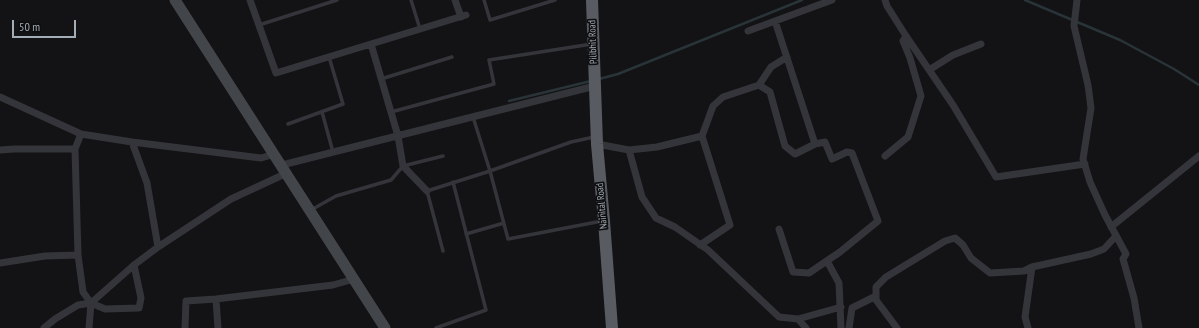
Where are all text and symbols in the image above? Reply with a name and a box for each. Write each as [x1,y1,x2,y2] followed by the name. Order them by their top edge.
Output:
[14,12,78,38] scale bar
[19,19,40,34] text: 50 m
[586,20,600,64] street label: Pilibhit Road
[594,182,610,230] street label: Nainital Road

